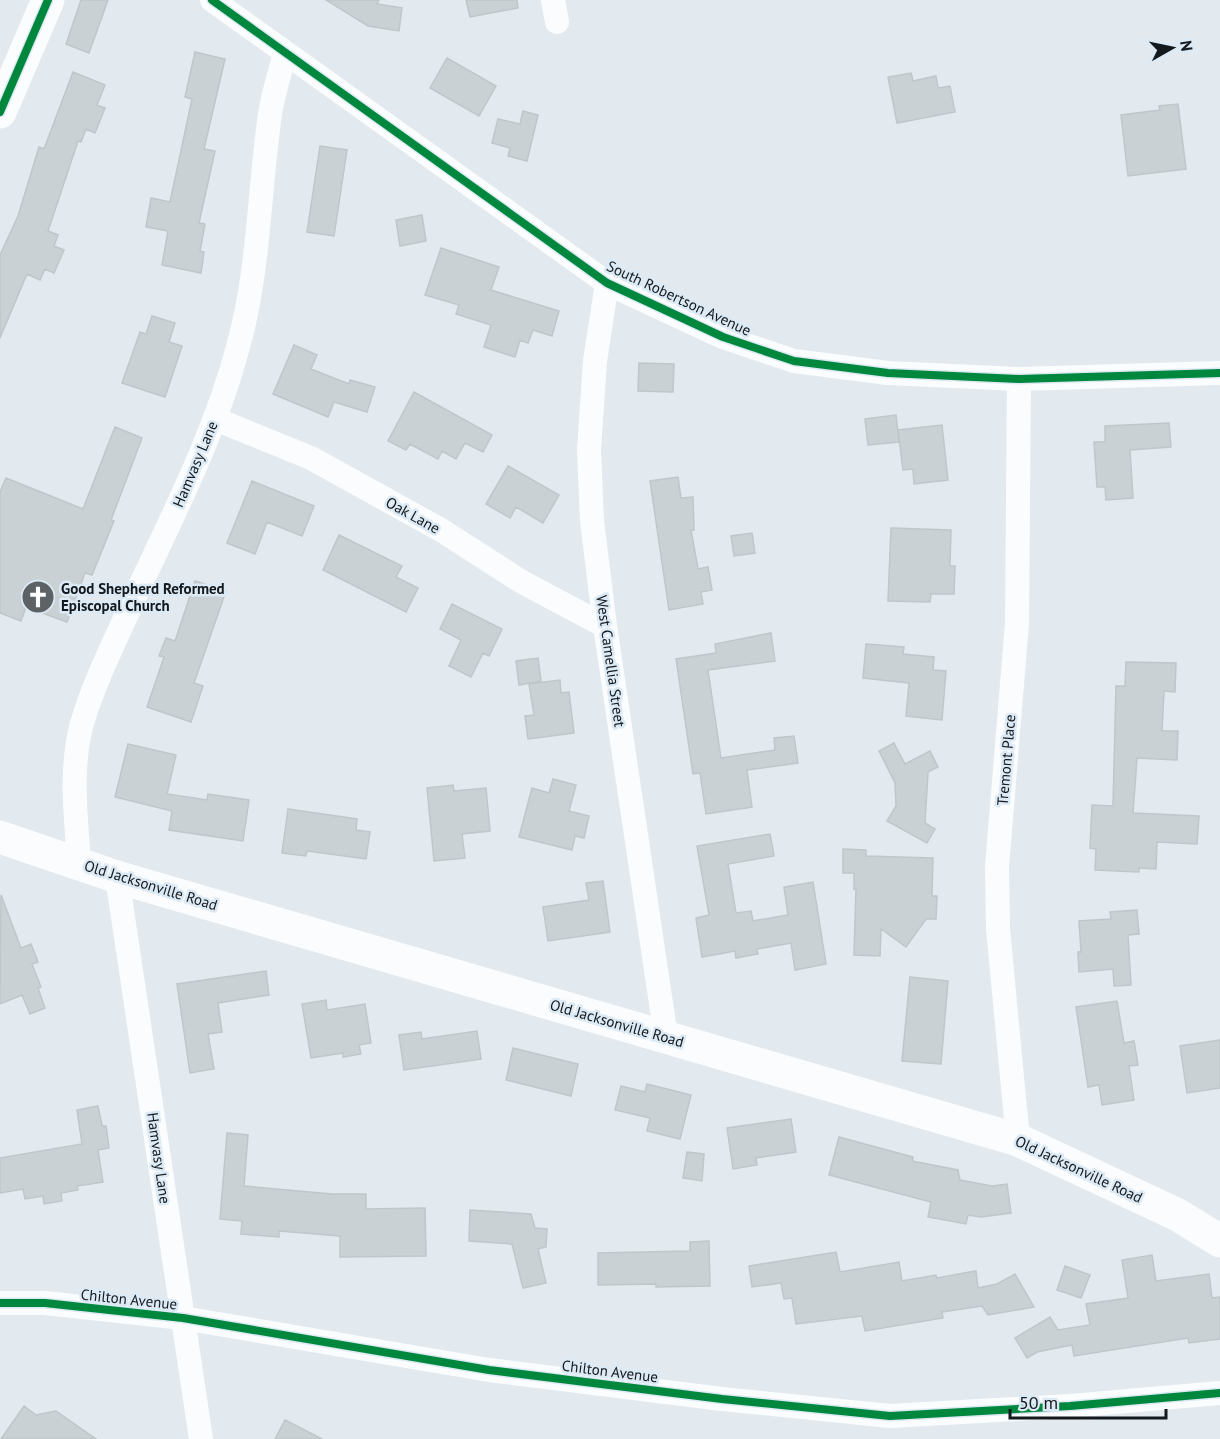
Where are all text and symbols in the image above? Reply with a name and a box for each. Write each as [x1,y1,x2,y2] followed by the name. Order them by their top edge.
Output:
[1142,18,1202,78] north arrow
[1176,39,1198,52] text: N
[604,256,754,340] street label: South Robertson Avenue
[168,418,222,510] street label: Hamvasy Lane
[383,492,443,538] street label: Oak Lane
[20,579,56,615] church icon: Good Shepherd Reformed Episcopal Church
[61,579,225,615] place label: Good Shepherd Reformed Episcopal Church
[592,594,630,728] street label: West Camellia Street
[993,714,1019,806] street label: Tremont Place
[82,856,220,914] street label: Old Jacksonville Road
[548,995,686,1051] street label: Old Jacksonville Road
[143,1111,175,1205] street label: Hamvasy Lane
[1012,1131,1146,1207] street label: Old Jacksonville Road
[80,1284,178,1314] street label: Chilton Avenue
[561,1356,659,1386] street label: Chilton Avenue
[1010,1382,1166,1420] scale bar
[1019,1391,1058,1414] text: 50 m

